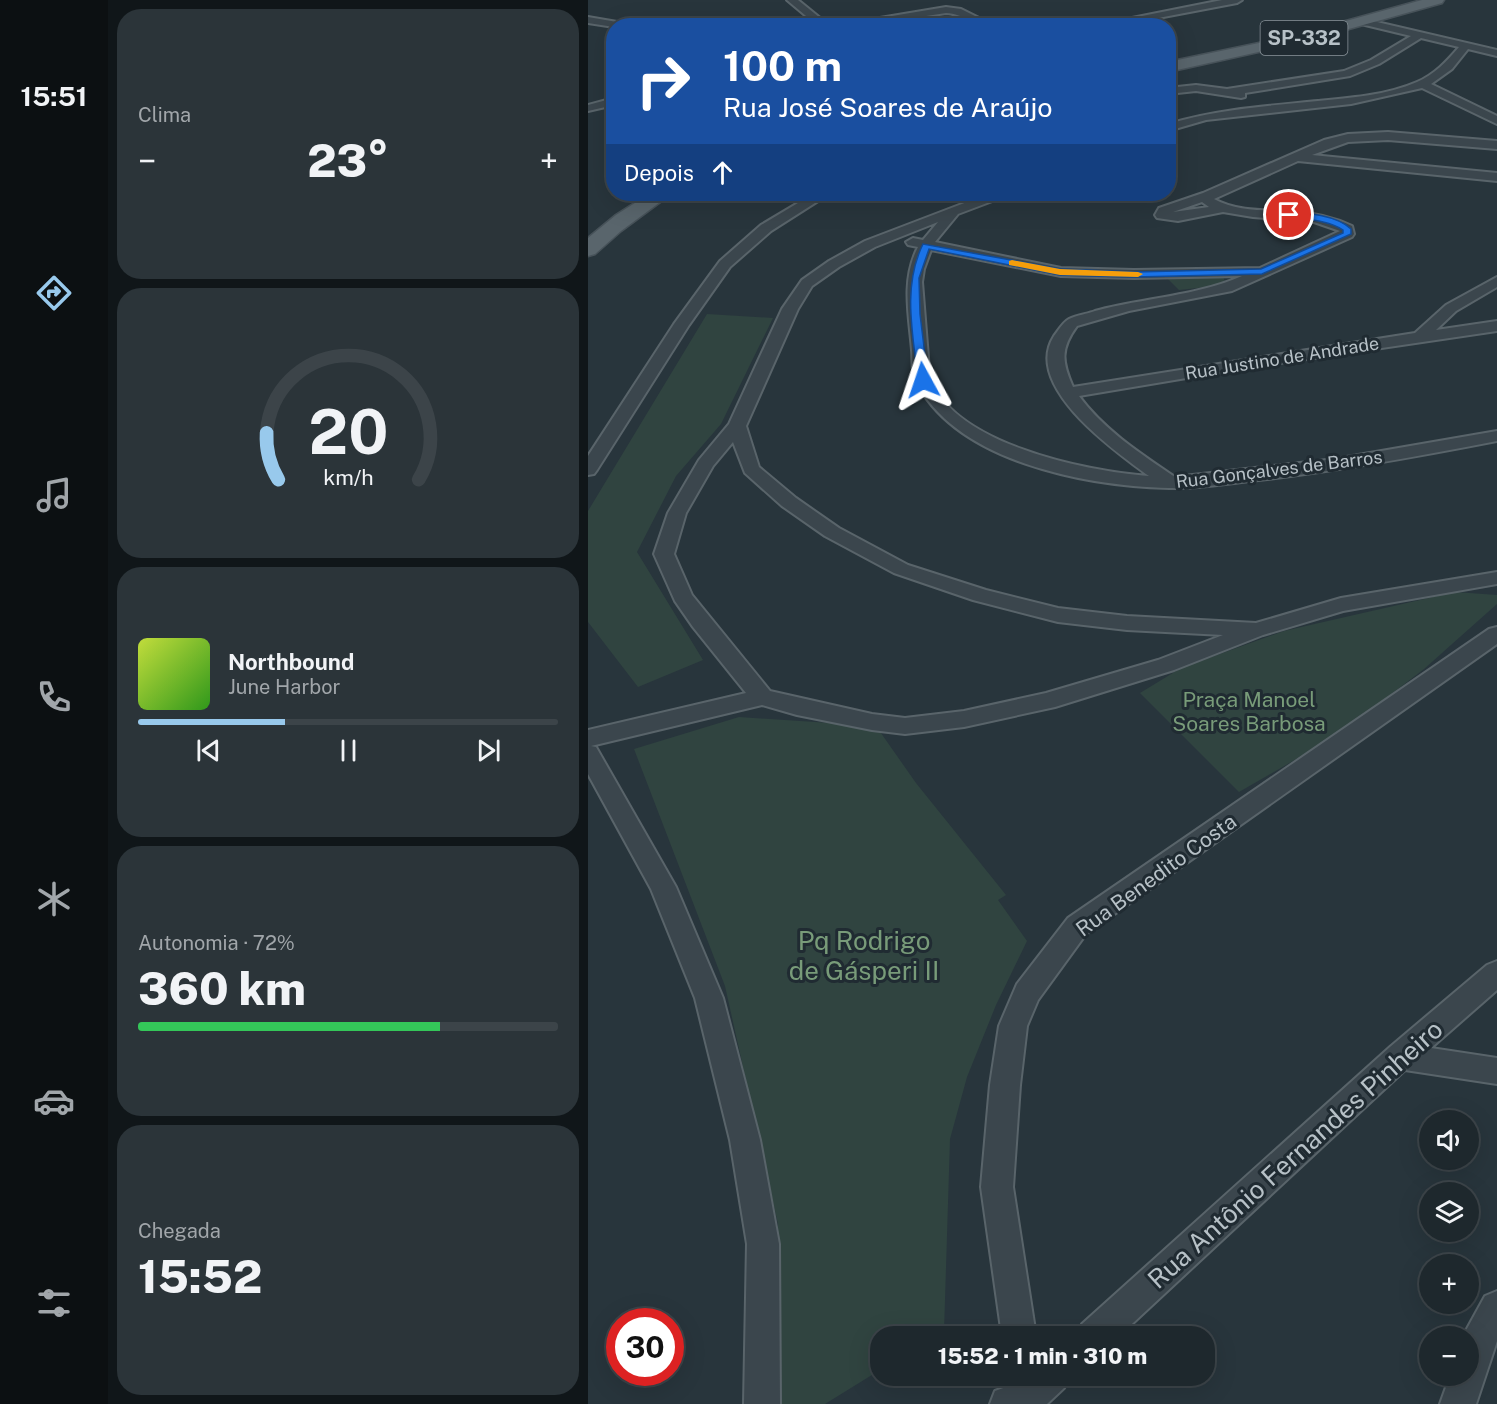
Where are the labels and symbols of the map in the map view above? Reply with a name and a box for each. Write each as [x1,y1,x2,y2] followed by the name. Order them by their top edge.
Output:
[1260,21,1348,55] road number: SP-332
[1263,189,1314,240] pin
[1184,332,1380,384] street label: Rua Justino de Andrade
[891,348,955,412] position arrow
[1175,446,1383,492] street label: Rua Gonçalves de Barros
[1172,687,1326,736] park label: Praça Manoel Soares Barbosa
[1071,808,1241,942] street label: Rua Benedito Costa
[789,925,939,986] park label: Pq Rodrigo de Gásperi II
[1141,1013,1449,1295] street label: Rua Antônio Fernandes Pinheiro
[606,1308,684,1386] speed limit sign: 30

